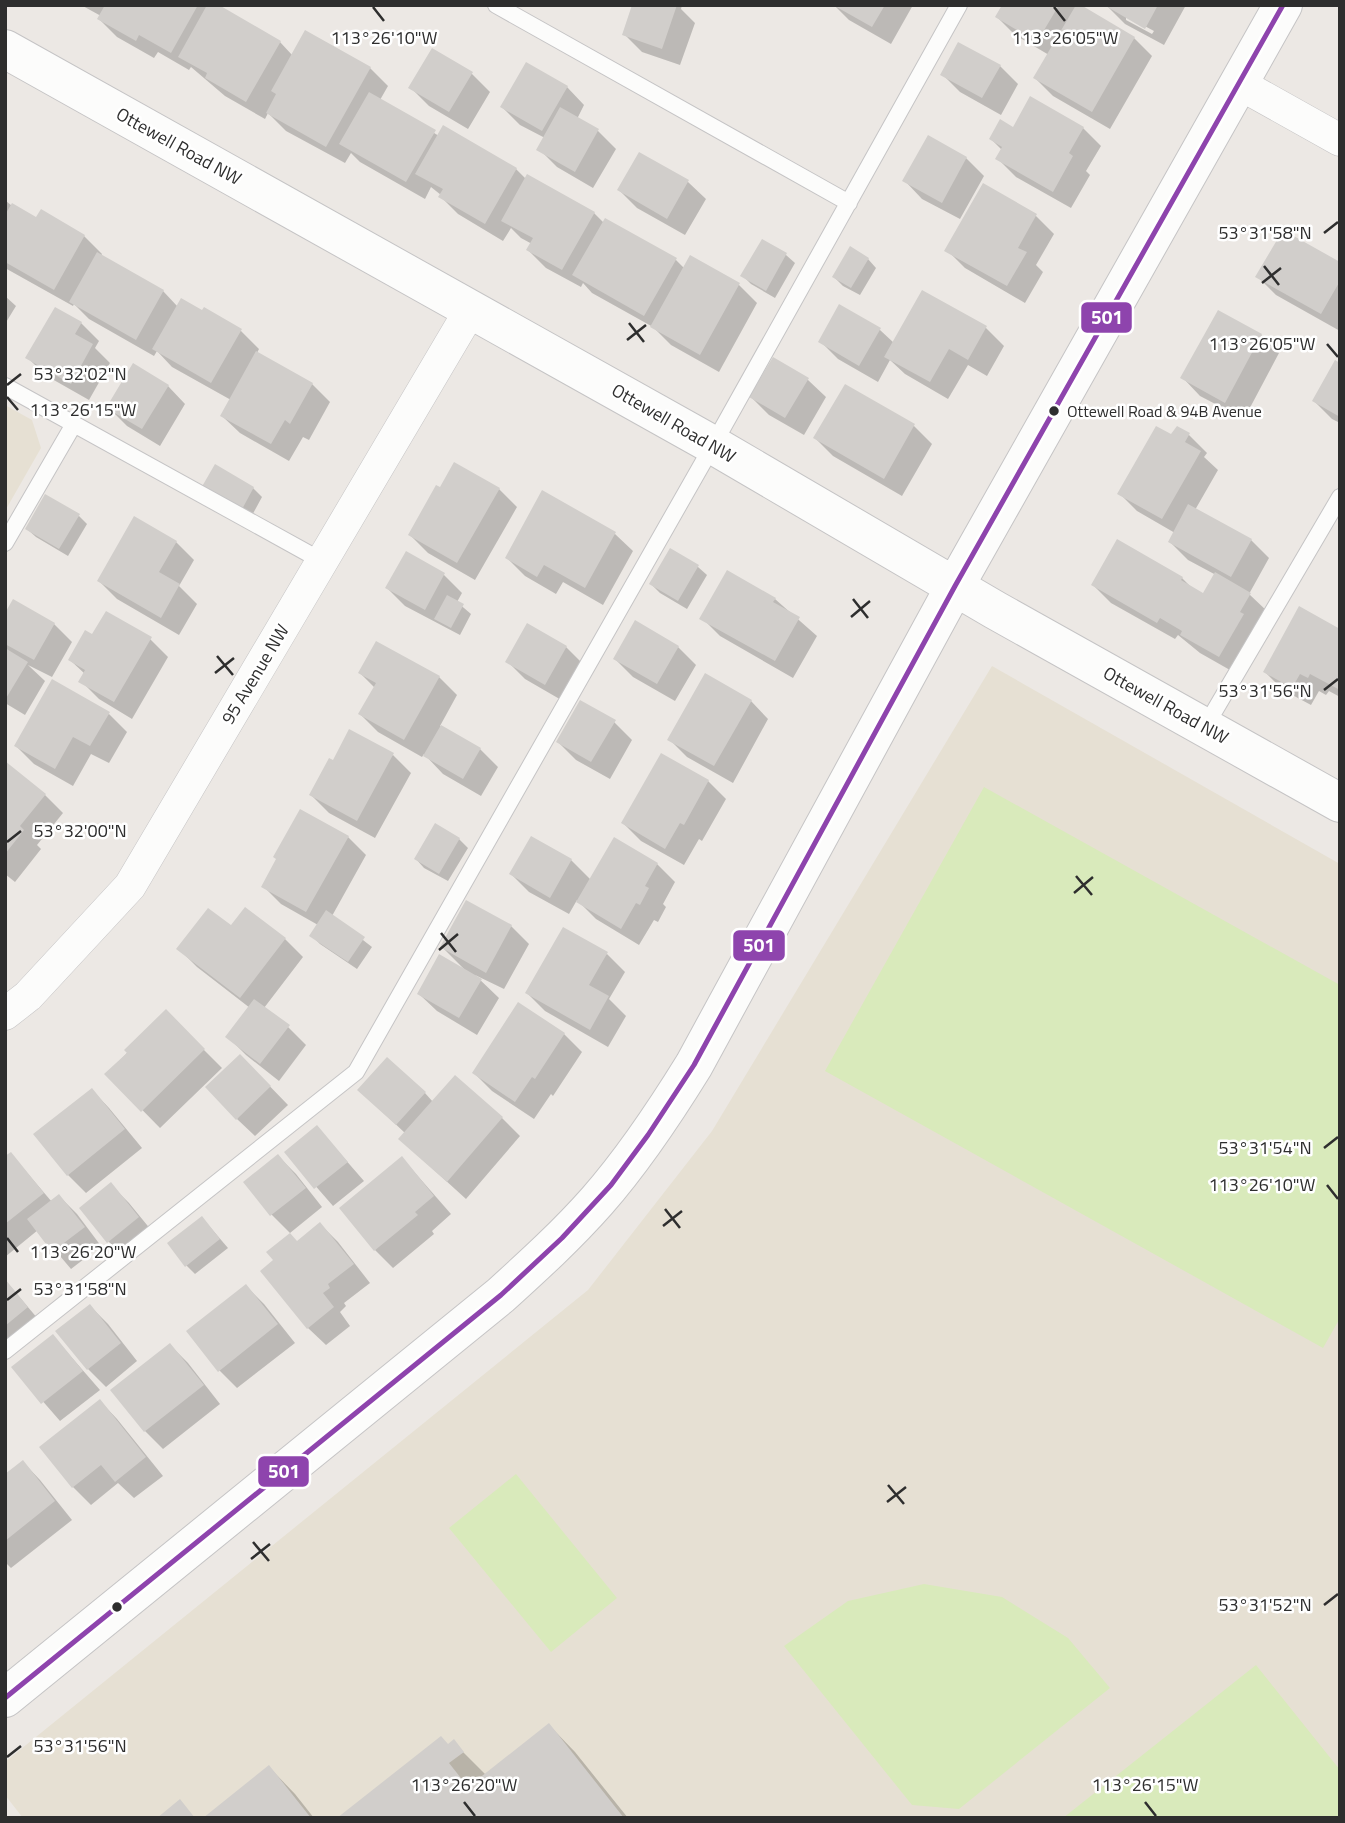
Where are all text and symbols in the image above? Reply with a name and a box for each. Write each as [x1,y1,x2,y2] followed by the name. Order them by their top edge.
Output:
[330,24,438,51] text: 113°26'10"W
[1011,24,1119,51] text: 113°26'05"W
[111,100,247,192] street label: Ottewell Road NW
[1218,219,1312,246] text: 53°31'58"N
[1080,301,1133,334] line badge: 501
[1091,302,1123,331] text: 501
[1208,330,1316,357] text: 113°26'05"W
[33,360,127,387] text: 53°32'02"N
[607,376,741,470] street label: Ottewell Road NW
[29,396,137,423] text: 113°26'15"W
[1067,399,1262,423] place label: Ottewell Road & 94B Avenue
[1047,404,1061,418] marker: Ottewell Road & 94B Avenue
[214,619,296,729] street label: 95 Avenue NW
[1098,659,1234,751] street label: Ottewell Road NW
[1218,677,1312,704] text: 53°31'56"N
[33,817,127,844] text: 53°32'00"N
[732,929,786,962] line badge: 501
[743,930,775,959] text: 501
[1218,1134,1312,1161] text: 53°31'54"N
[1208,1171,1316,1198] text: 113°26'10"W
[29,1238,137,1265] text: 113°26'20"W
[33,1275,127,1302] text: 53°31'58"N
[257,1455,310,1488] line badge: 501
[268,1456,300,1485] text: 501
[1218,1591,1312,1618] text: 53°31'52"N
[110,1600,124,1614] unlabelled marker
[33,1732,127,1759] text: 53°31'56"N
[410,1771,518,1798] text: 113°26'20"W
[1091,1771,1199,1798] text: 113°26'15"W

